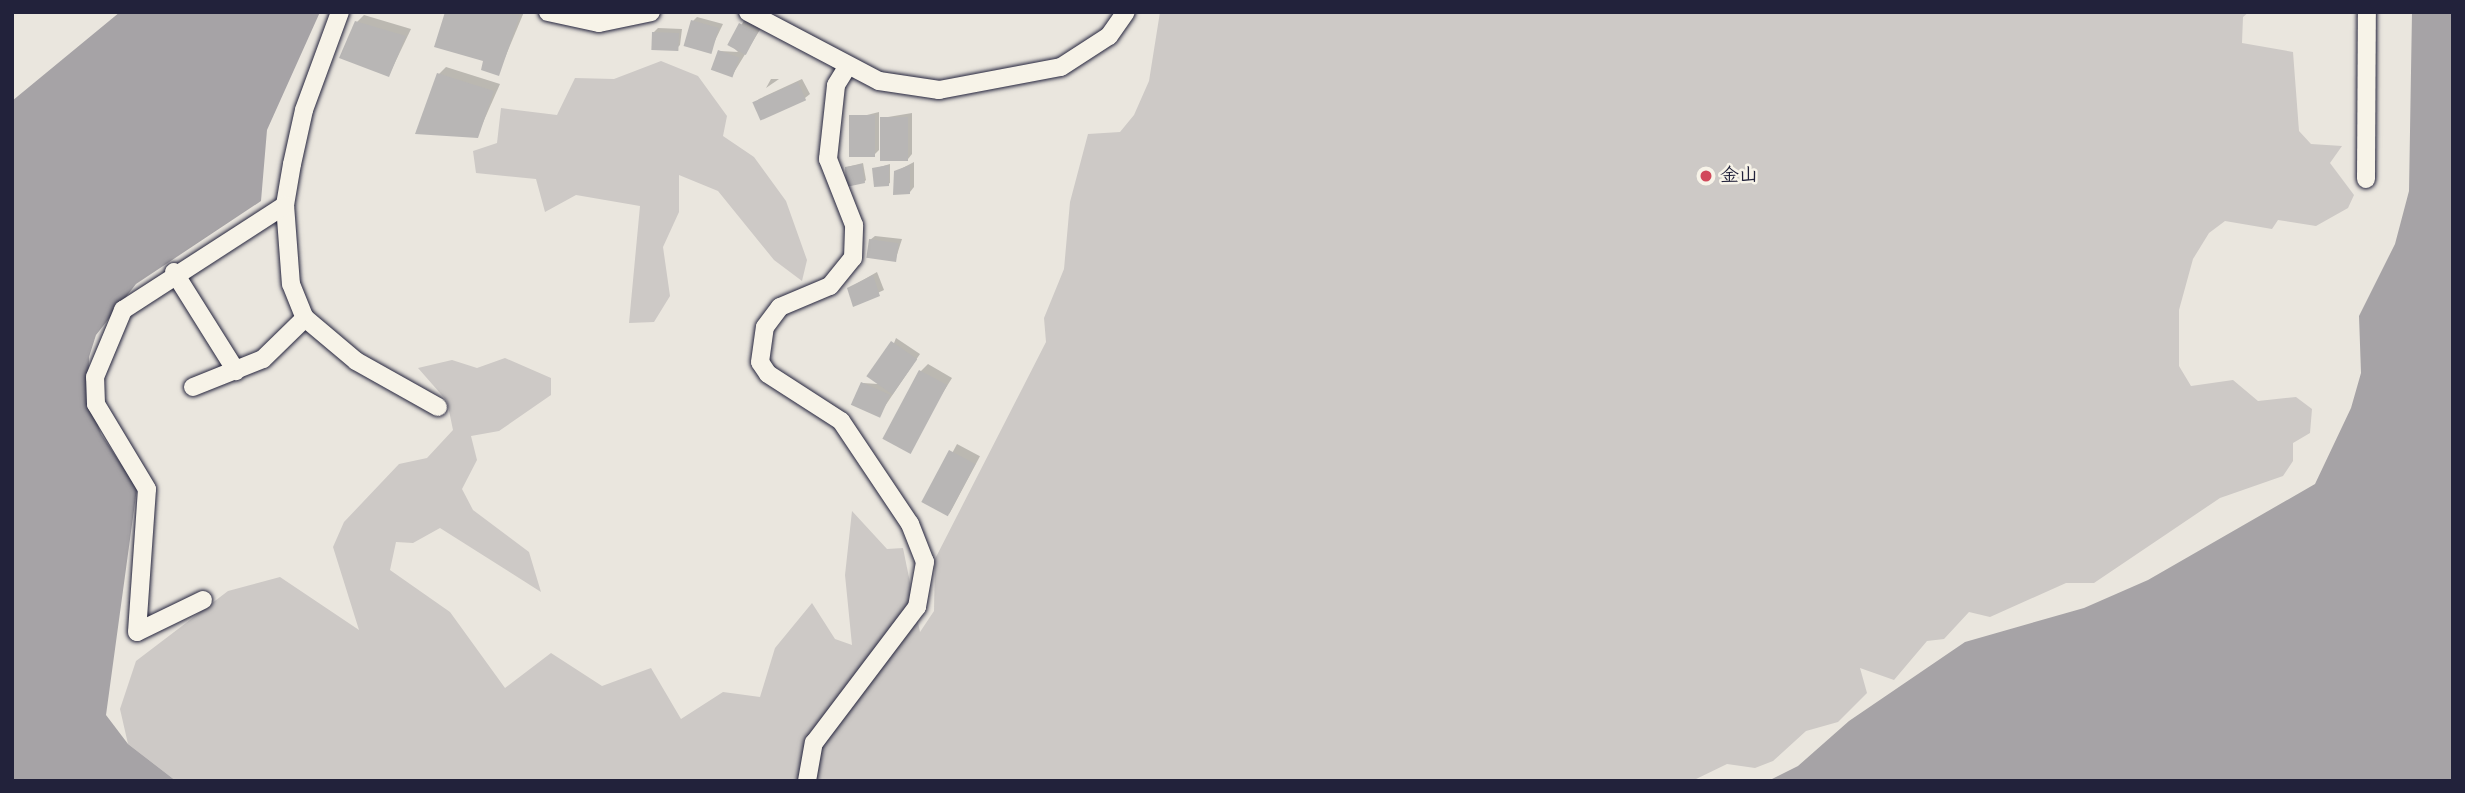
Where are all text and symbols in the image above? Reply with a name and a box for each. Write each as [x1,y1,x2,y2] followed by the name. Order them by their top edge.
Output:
[1720,165,1758,187] place label: 金山
[1698,168,1714,184] marker: 金山

